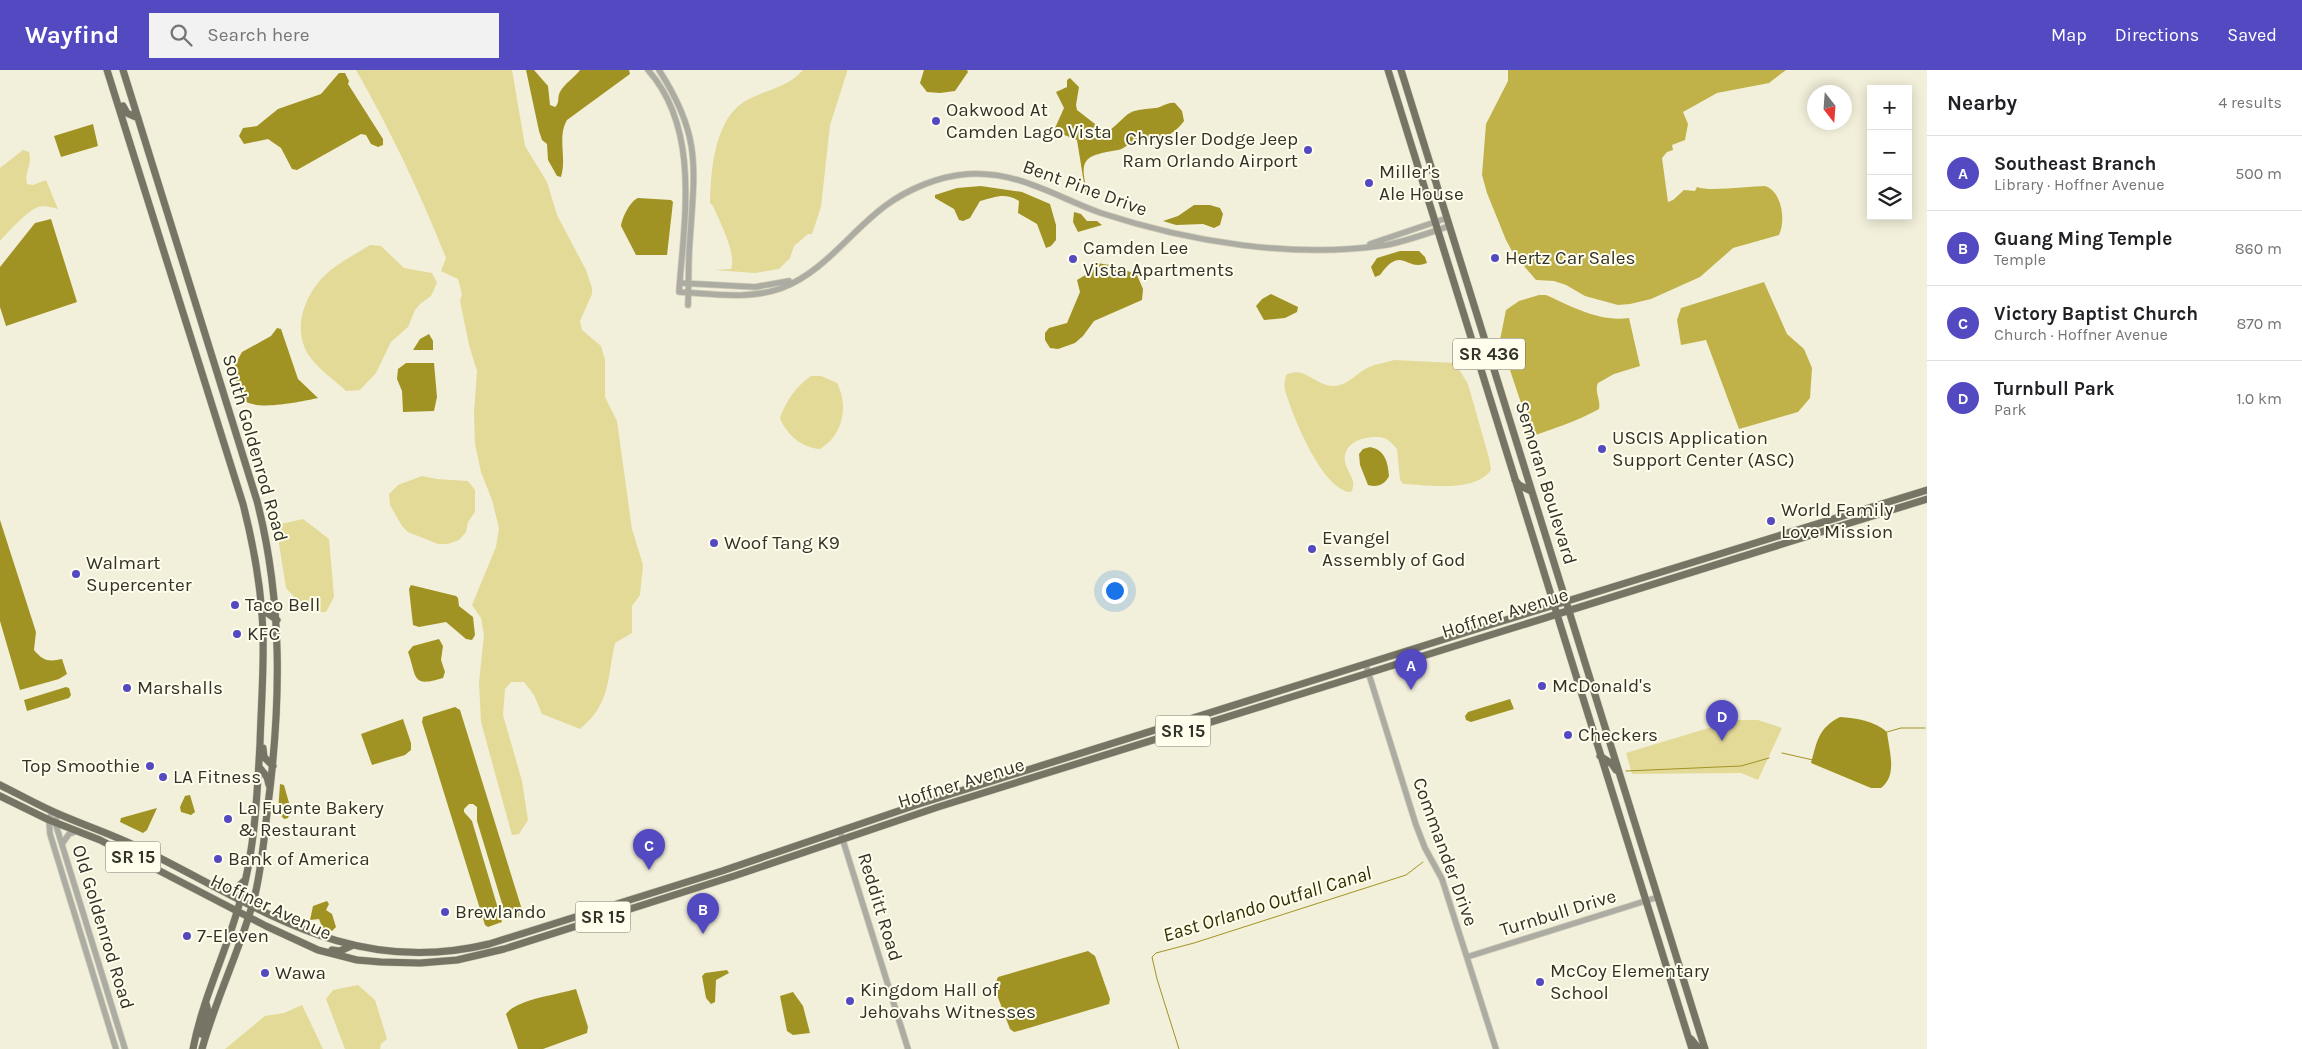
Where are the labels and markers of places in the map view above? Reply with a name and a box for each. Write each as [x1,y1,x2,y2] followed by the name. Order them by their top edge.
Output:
[946,99,1112,143] place label: Oakwood At Camden Lago Vista
[930,115,942,127] marker: Oakwood At Camden Lago Vista
[1122,128,1298,172] place label: Chrysler Dodge Jeep Ram Orlando Airport
[1302,144,1314,156] marker: Chrysler Dodge Jeep Ram Orlando Airport
[1379,161,1464,205] place label: Miller's Ale House
[1363,177,1375,189] marker: Miller's Ale House
[1083,237,1234,281] place label: Camden Lee Vista Apartments
[1505,247,1636,269] place label: Hertz Car Sales
[1489,252,1501,264] marker: Hertz Car Sales
[1067,253,1079,265] marker: Camden Lee Vista Apartments
[1612,427,1795,471] place label: USCIS Application Support Center (ASC)
[1596,443,1608,455] marker: USCIS Application Support Center (ASC)
[1781,499,1893,543] place label: World Family Love Mission
[1765,515,1777,527] marker: World Family Love Mission
[1322,527,1466,571] place label: Evangel Assembly of God
[724,532,840,554] place label: Woof Tang K9
[708,537,720,549] marker: Woof Tang K9
[1306,543,1318,555] marker: Evangel Assembly of God
[86,552,192,596] place label: Walmart Supercenter
[70,568,82,580] marker: Walmart Supercenter
[245,594,320,616] place label: Taco Bell
[229,599,241,611] marker: Taco Bell
[247,623,280,645] place label: KFC
[231,628,243,640] marker: KFC
[1395,649,1427,690] pin: A
[1552,675,1652,697] place label: McDonald's
[137,677,223,699] place label: Marshalls
[1536,680,1548,692] marker: McDonald's
[121,682,133,694] marker: Marshalls
[1706,700,1738,741] pin: D
[1578,724,1658,746] place label: Checkers
[1562,729,1574,741] marker: Checkers
[22,755,140,777] place label: Top Smoothie
[144,760,156,772] marker: Top Smoothie
[173,766,261,788] place label: LA Fitness
[157,771,169,783] marker: LA Fitness
[238,797,384,841] place label: La Fuente Bakery & Restaurant
[222,813,234,825] marker: La Fuente Bakery & Restaurant
[633,829,665,870] pin: C
[228,848,370,870] place label: Bank of America
[212,853,224,865] marker: Bank of America
[687,893,719,934] pin: B
[455,901,546,923] place label: Brewlando
[439,906,451,918] marker: Brewlando
[197,925,269,947] place label: 7-Eleven
[181,930,193,942] marker: 7-Eleven
[1550,960,1710,1004] place label: McCoy Elementary School
[275,962,326,984] place label: Wawa
[259,967,271,979] marker: Wawa
[1534,976,1546,988] marker: McCoy Elementary School
[860,979,1036,1023] place label: Kingdom Hall of Jehovahs Witnesses
[844,995,856,1007] marker: Kingdom Hall of Jehovahs Witnesses

